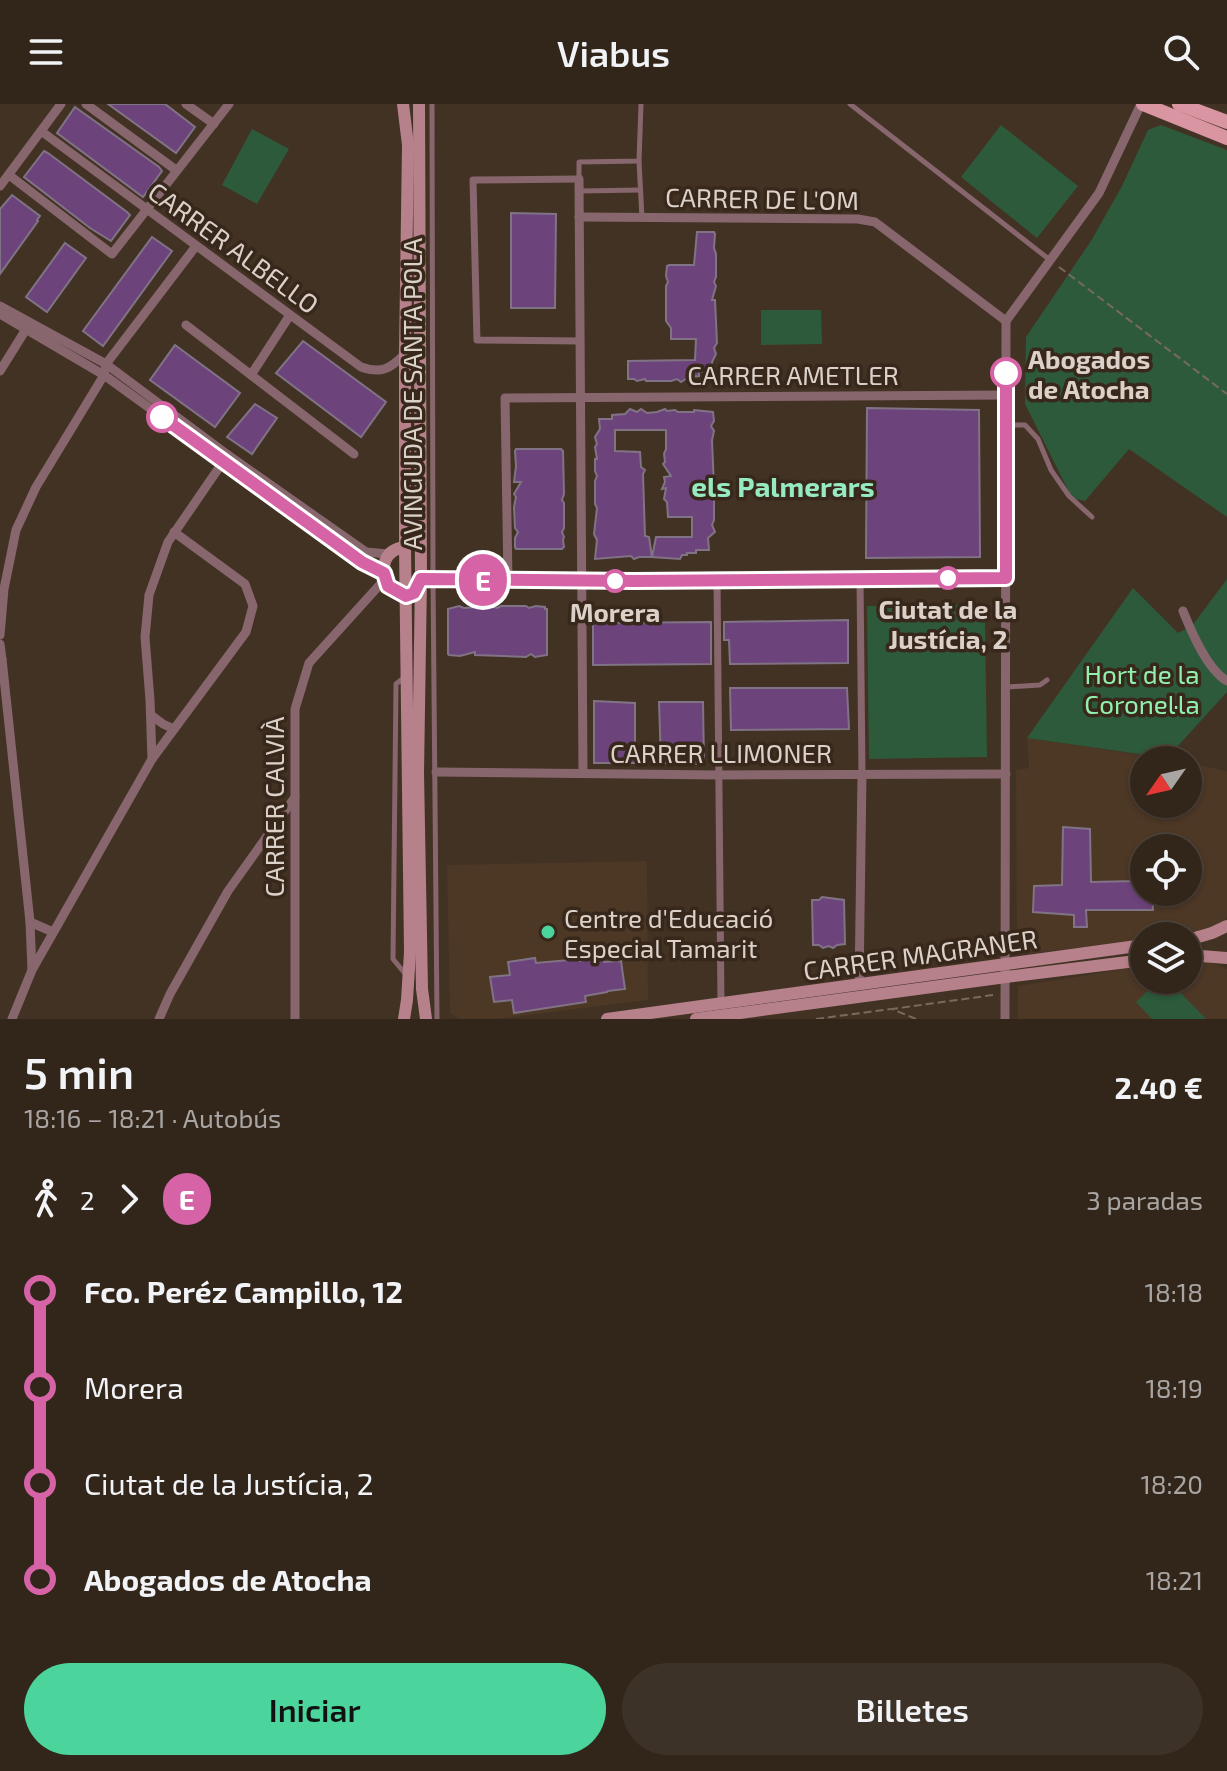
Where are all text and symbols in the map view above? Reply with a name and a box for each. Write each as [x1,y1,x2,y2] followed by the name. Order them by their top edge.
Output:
[24,30,68,74] icon: menu
[1159,30,1203,74] icon: search
[557,31,670,74] text: Viabus
[143,175,325,319] street label: CARRER ALBELLO
[665,181,859,215] street label: CARRER DE L'OM
[396,238,427,550] street label: AVINGUDA DE SANTA POLA
[1028,343,1150,404] place label: Abogados de Atocha
[991,358,1021,388] marker: Abogados de Atocha
[687,359,899,390] street label: CARRER AMETLER
[147,402,177,432] unlabelled marker
[691,469,875,503] district label: els Palmerars
[457,554,509,606] line badge: E
[475,563,491,597] text: E
[937,567,959,589] marker: Ciutat de la Justícia, 2
[604,570,626,592] marker: Morera
[879,593,1017,654] place label: Ciutat de la Justícia, 2
[570,596,660,627] place label: Morera
[1084,658,1200,719] park label: Hort de la Coronel·la
[258,717,289,897] street label: CARRER CALVIÀ
[610,737,832,768] street label: CARRER LLIMONER
[1130,746,1202,818] north arrow
[1130,746,1202,994] map controls
[1130,834,1202,906] button: locate
[564,902,773,963] place label: Centre d'Educació Especial Tamarit
[801,922,1039,986] street label: CARRER MAGRANER
[1130,922,1202,994] button: layers
[539,923,557,941] marker: Centre d'Educació Especial Tamarit
[24,1045,134,1098] text: 5 min
[1115,1069,1203,1105] text: 2.40 €
[24,1102,281,1133] text: 18:16 – 18:21 · Autobús
[24,1177,68,1221] icon: walk
[107,1177,151,1221] icon: forward
[179,1182,195,1216] text: E
[80,1184,95,1215] text: 2
[1086,1184,1203,1215] text: 3 paradas
[84,1273,403,1309] text: Fco. Peréz Campillo, 12
[1145,1276,1203,1307] text: 18:18
[84,1369,184,1405] text: Morera
[1146,1372,1203,1403] text: 18:19
[84,1465,374,1501] text: Ciutat de la Justícia, 2
[1140,1468,1203,1499] text: 18:20
[84,1561,372,1597] text: Abogados de Atocha
[1146,1564,1203,1595] text: 18:21
[24,1663,606,1755] button: Iniciar
[622,1663,1203,1755] button: Billetes

